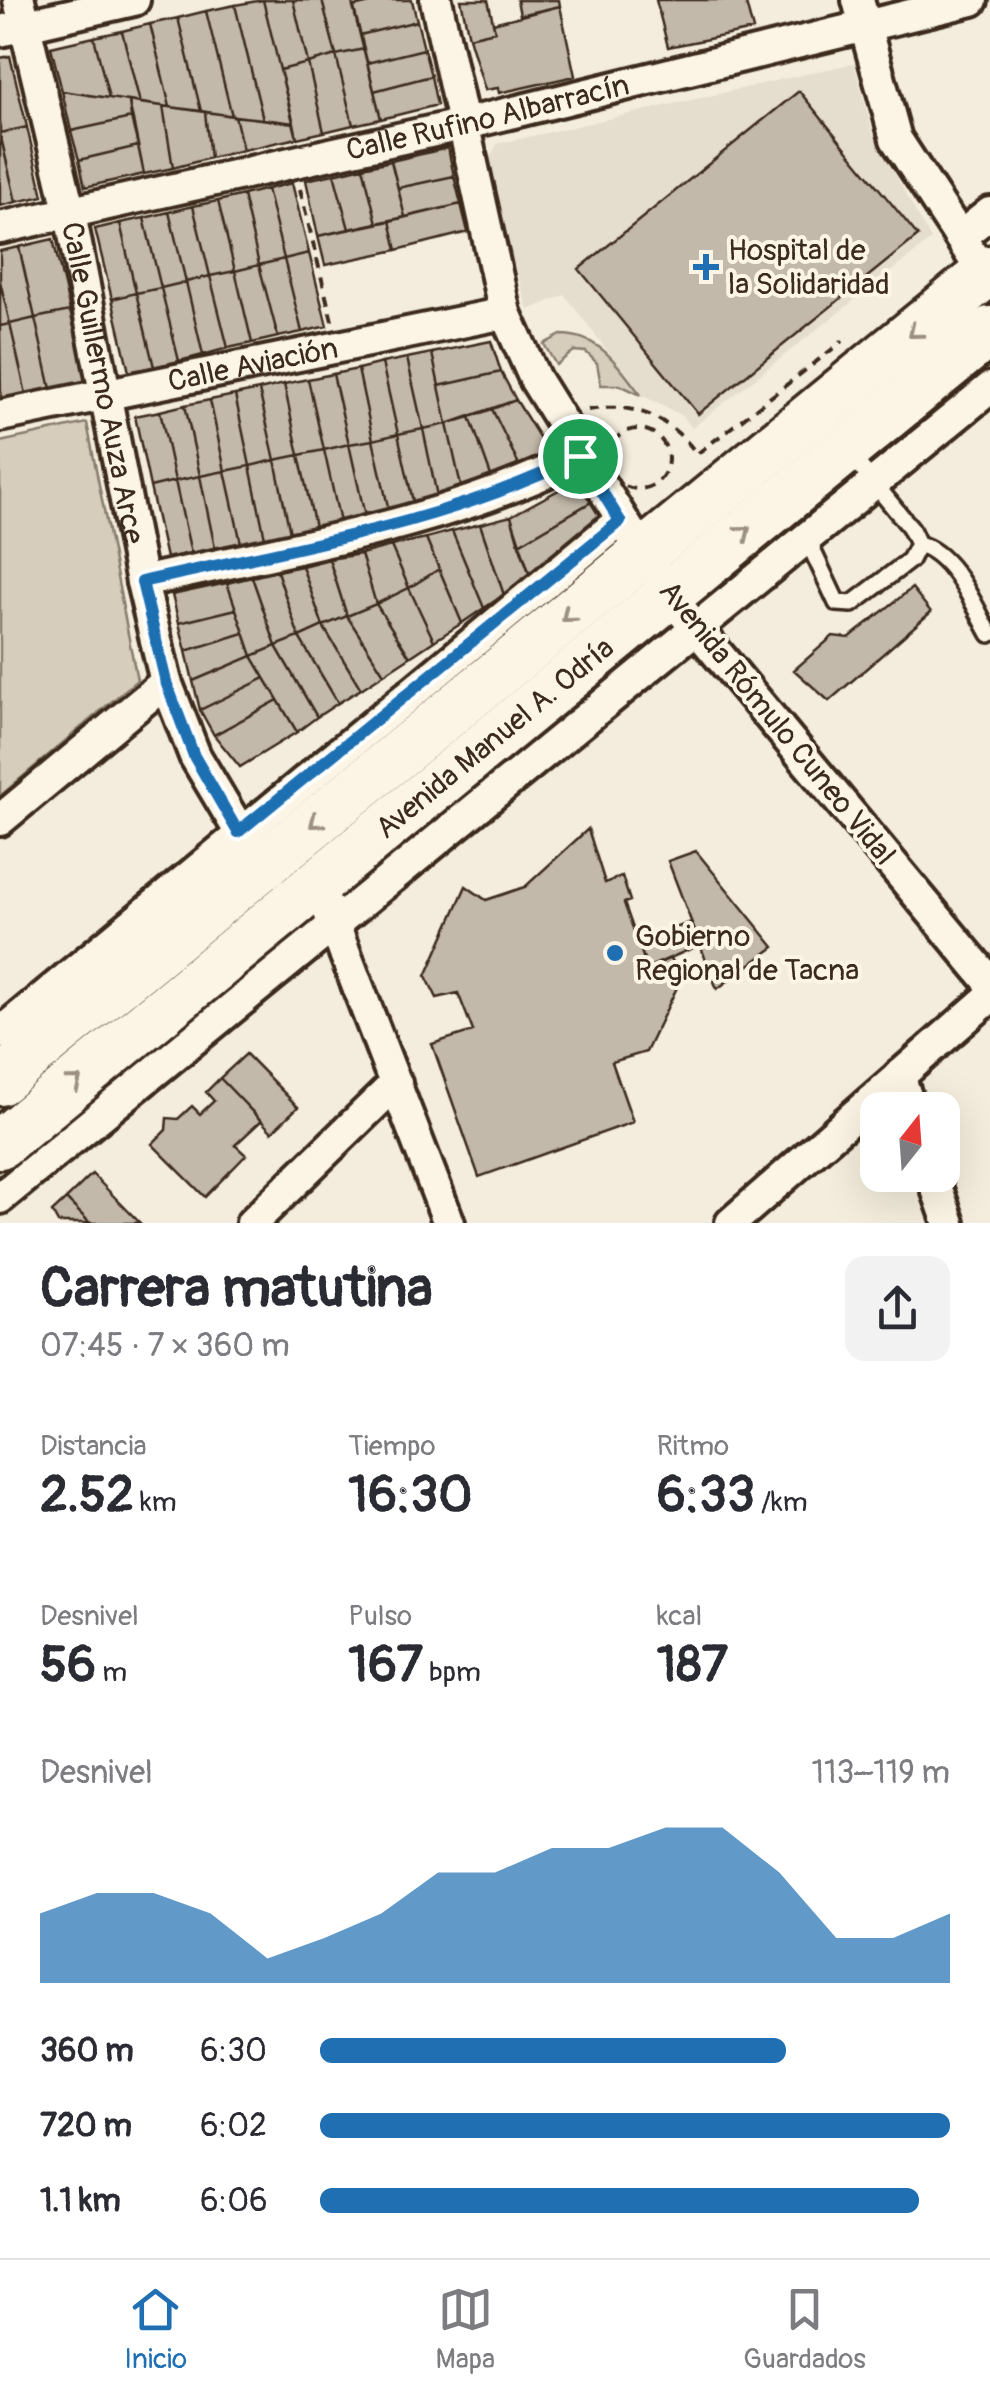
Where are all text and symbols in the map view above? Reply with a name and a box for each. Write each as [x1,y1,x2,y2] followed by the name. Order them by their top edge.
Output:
[343,66,633,169] street label: Calle Rufino Albarracín
[53,219,153,547] street label: Calle Guillermo Auza Arce
[728,232,890,303] place label: Hospital de la Solidaridad
[693,254,719,280] marker: Hospital de la Solidaridad
[908,320,926,338] one-way arrow
[165,329,341,400] street label: Calle Aviación
[538,414,623,499] pin
[553,429,608,484] icon: arrive
[733,526,751,544] one-way arrow
[651,573,903,873] street label: Avenida Rómulo Cuneo Vidal
[561,604,579,622] one-way arrow
[368,629,621,847] street label: Avenida Manuel A. Odría
[309,810,327,828] one-way arrow
[635,918,859,989] place label: Gobierno Regional de Tacna
[604,942,626,964] marker: Gobierno Regional de Tacna
[64,1076,82,1094] one-way arrow
[860,1092,960,1192] north arrow
[860,1092,960,1192] map controls
[40,1254,433,1323] text: Carrera matutina
[845,1256,950,1361] button: share
[40,1326,290,1366] text: 07:45 · 7 × 360 m
[40,1429,147,1464] text: Distancia
[348,1429,436,1464] text: Tiempo
[657,1429,729,1464] text: Ritmo
[40,1464,134,1527] text: 2.52
[348,1464,472,1527] text: 16:30
[657,1464,755,1527] text: 6:33
[134,1485,177,1520] text: km
[755,1485,808,1520] text: /km
[40,1599,139,1634] text: Desnivel
[348,1599,412,1634] text: Pulso
[657,1599,702,1634] text: kcal
[40,1634,96,1697] text: 56
[348,1634,423,1697] text: 167
[657,1634,728,1697] text: 187
[96,1655,127,1690] text: m
[423,1655,481,1690] text: bpm
[40,1753,153,1793] text: Desnivel
[811,1753,950,1793] text: 113–119 m
[40,2031,134,2071] text: 360 m
[200,2031,267,2071] text: 6:30
[40,2106,132,2146] text: 720 m
[200,2106,267,2146] text: 6:02
[40,2181,121,2221] text: 1.1 km
[200,2181,268,2221] text: 6:06
[124,2282,187,2377] tab: Inicio
[436,2282,495,2377] tab: Mapa
[743,2282,866,2377] tab: Guardados

